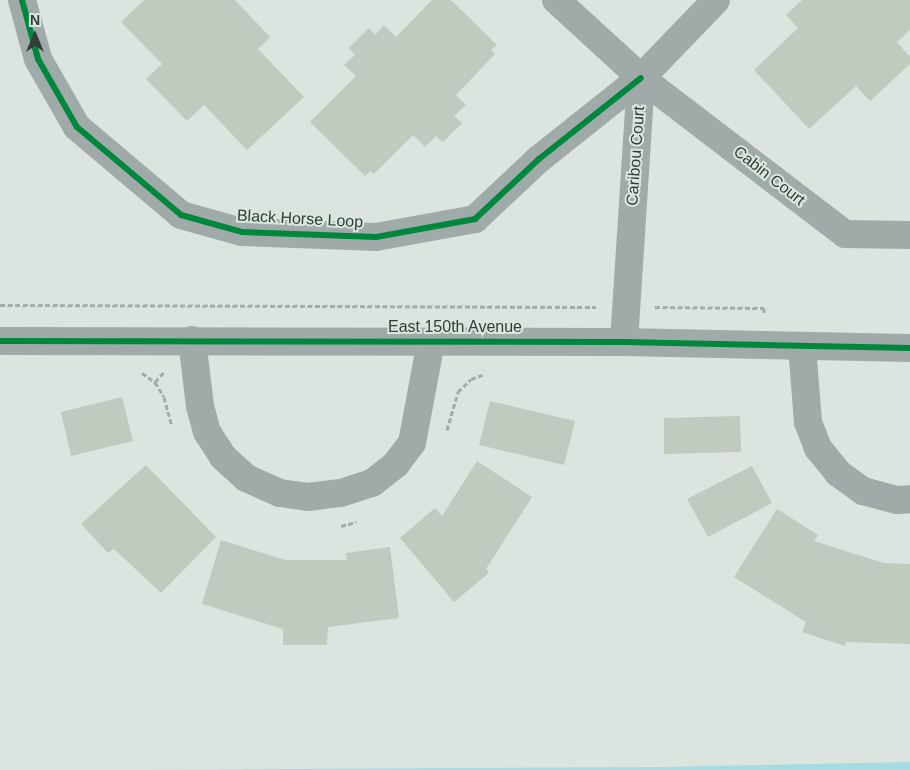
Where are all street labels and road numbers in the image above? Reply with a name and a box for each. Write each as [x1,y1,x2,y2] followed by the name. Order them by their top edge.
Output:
[623,106,649,206] street label: Caribou Court
[729,142,809,210] street label: Cabin Court
[236,206,364,232] street label: Black Horse Loop
[388,317,522,337] street label: East 150th Avenue

